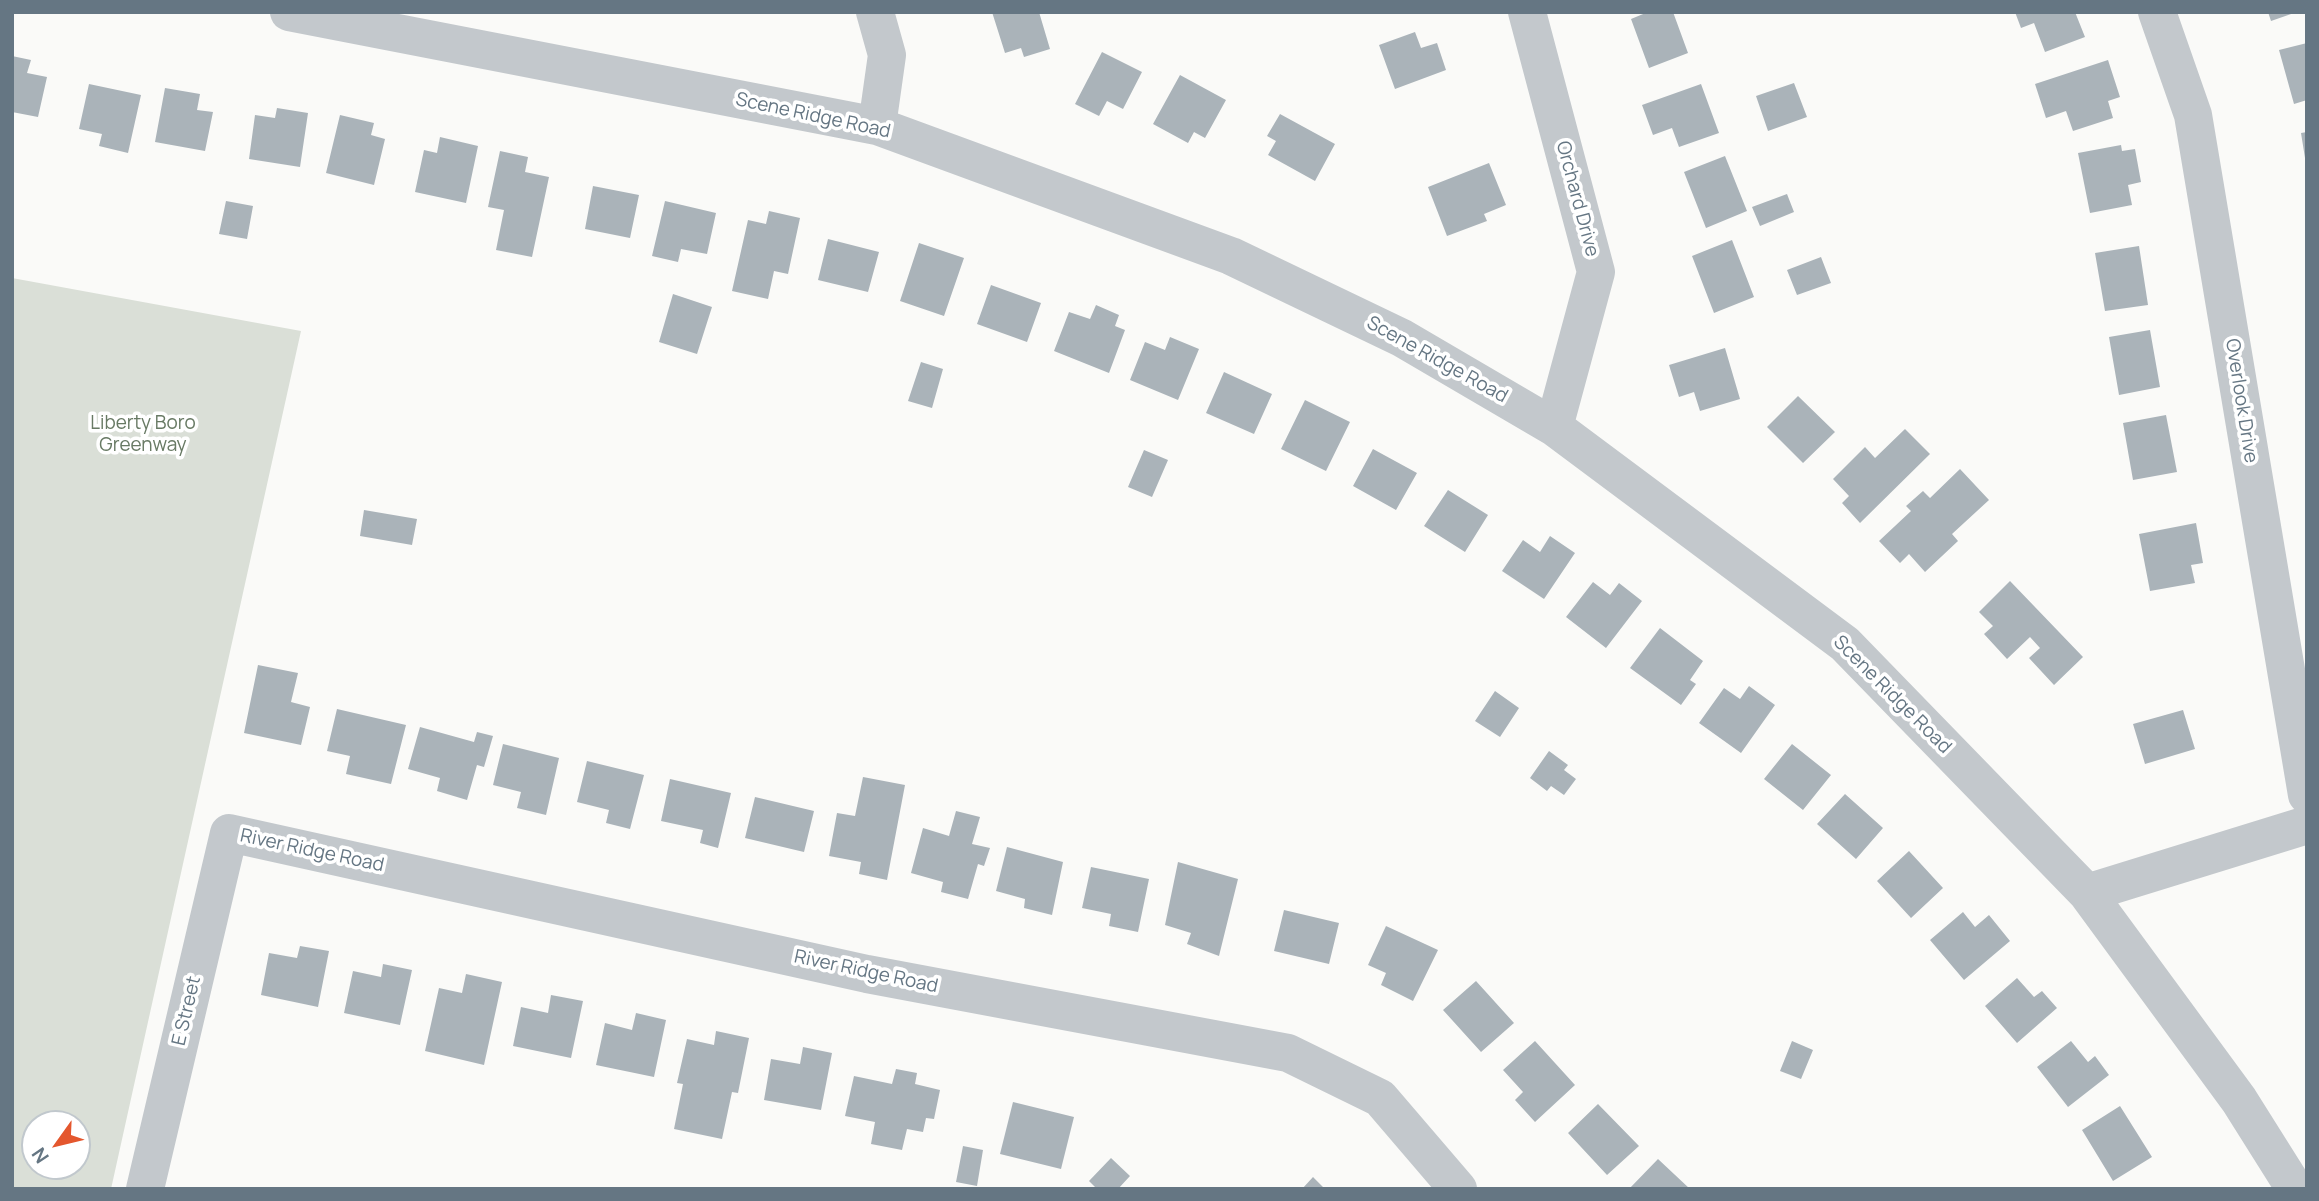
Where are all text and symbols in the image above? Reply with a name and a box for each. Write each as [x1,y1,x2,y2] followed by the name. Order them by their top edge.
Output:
[733,88,893,144] street label: Scene Ridge Road
[1551,139,1603,259] street label: Orchard Drive
[1362,312,1512,408] street label: Scene Ridge Road
[2220,337,2262,465] street label: Overlook Drive
[90,413,196,457] park label: Liberty Boro Greenway
[1828,631,1956,759] street label: Scene Ridge Road
[238,825,386,877] street label: River Ridge Road
[792,946,940,998] street label: River Ridge Road
[168,974,206,1048] street label: E Street
[21,1110,91,1180] north arrow
[26,1143,55,1169] text: N

